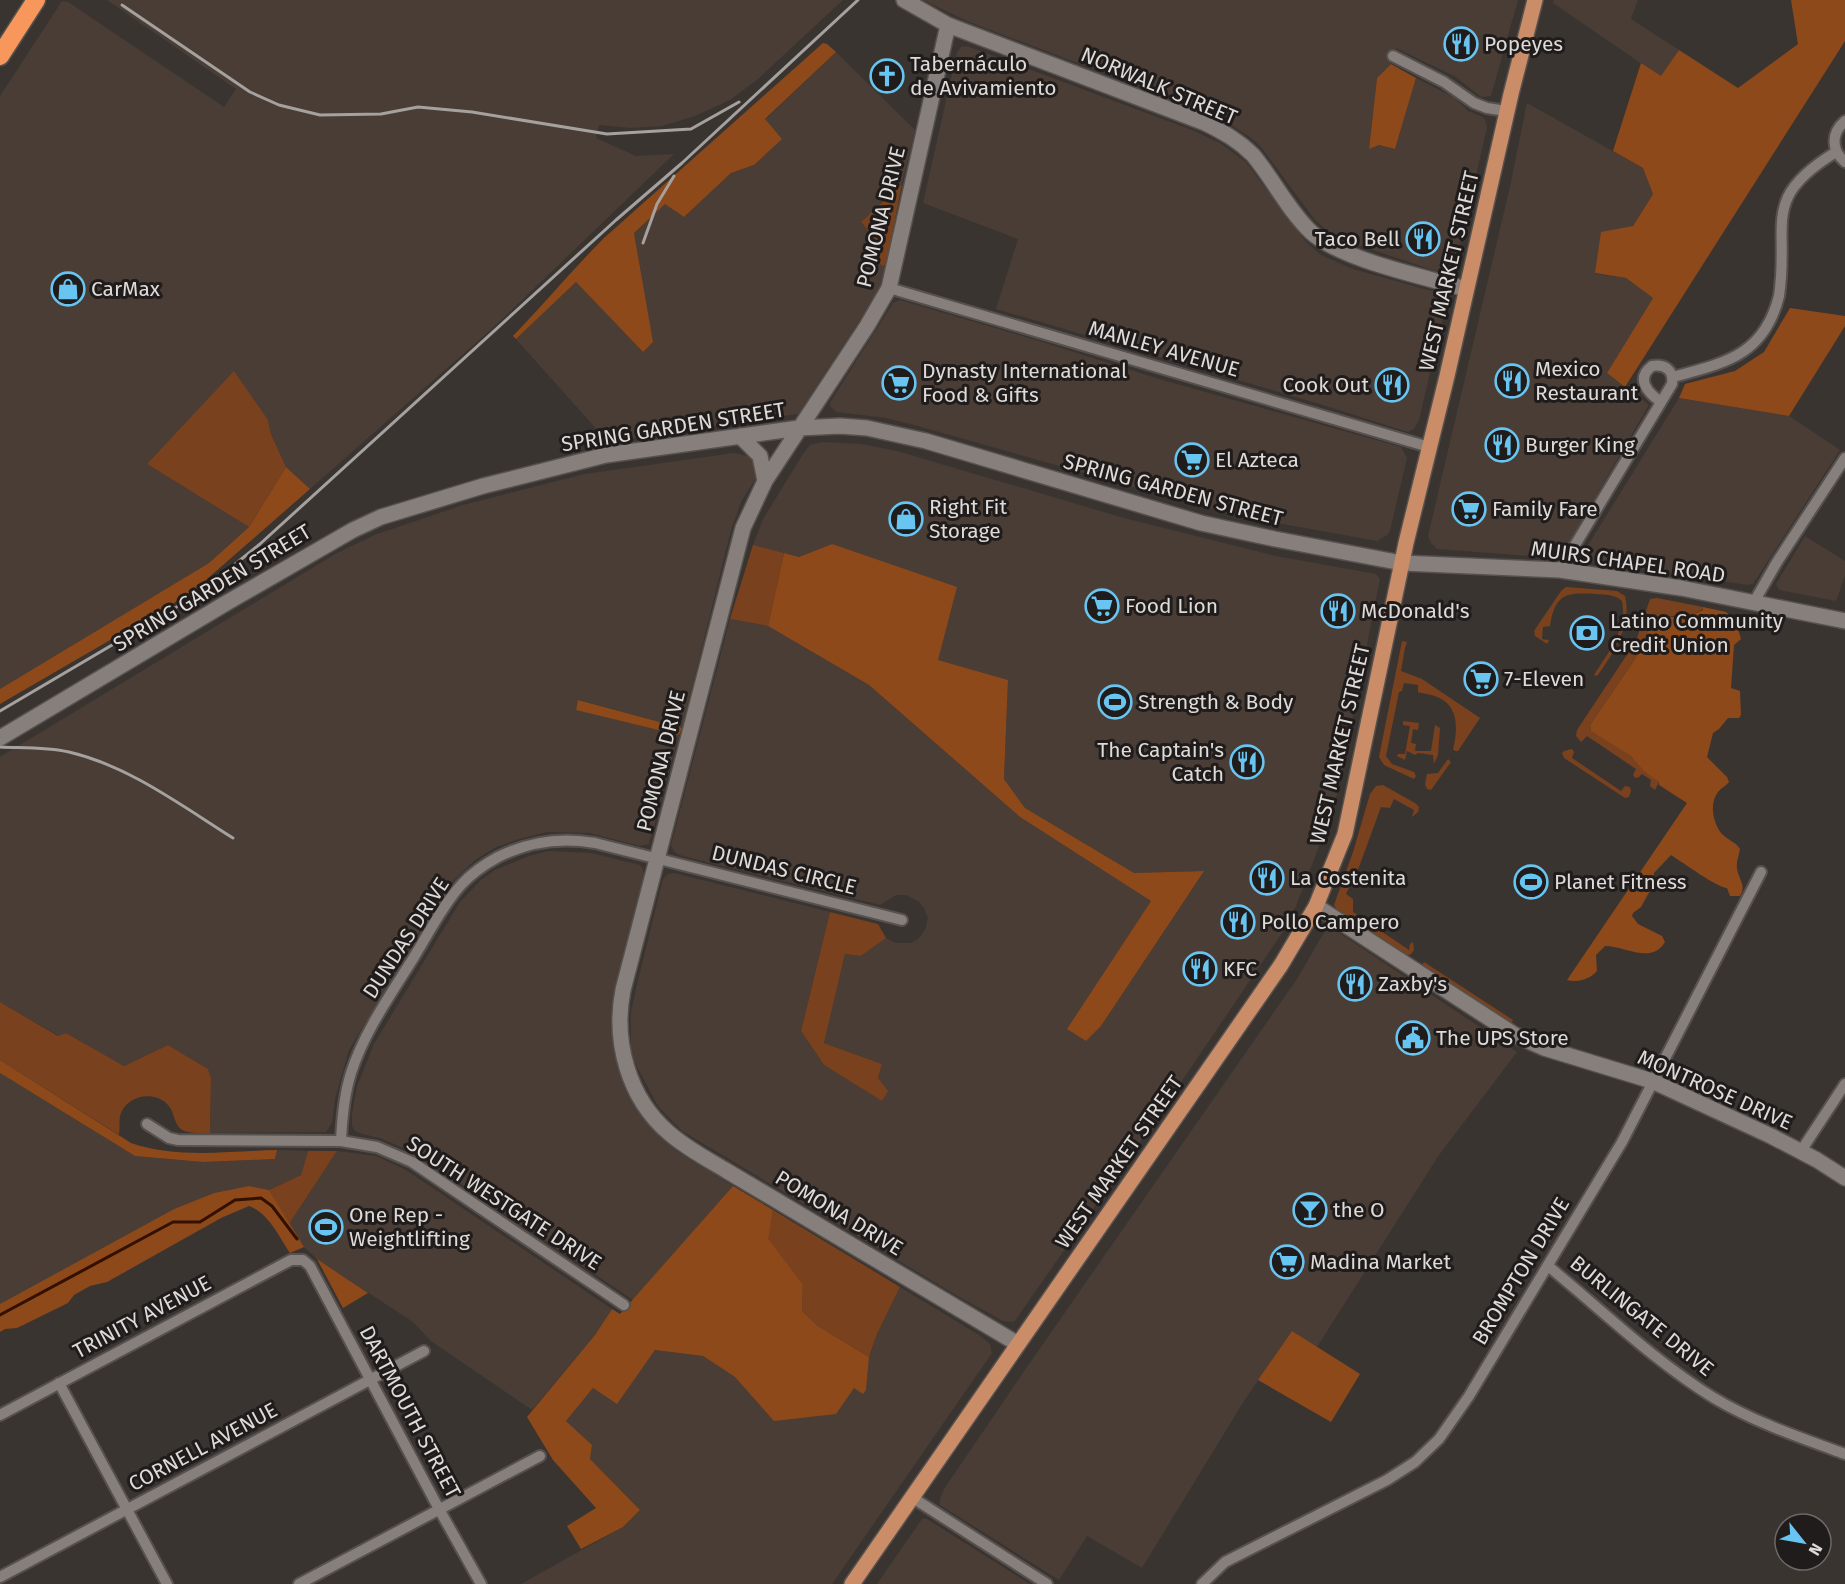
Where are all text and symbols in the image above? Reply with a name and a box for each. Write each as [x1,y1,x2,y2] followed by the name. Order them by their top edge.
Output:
[1443,26,1479,62] restaurant icon: Popeyes
[1484,31,1563,57] place label: Popeyes
[1077,41,1241,131] street label: NORWALK STREET
[910,51,1056,101] place label: Tabernáculo de Avivamiento
[869,58,905,94] church icon: Tabernáculo de Avivamiento
[851,144,911,290] street label: POMONA DRIVE
[1413,168,1485,374] street label: WEST MARKET STREET
[1405,221,1441,257] restaurant icon: Taco Bell
[1315,226,1400,252] place label: Taco Bell
[50,271,86,307] shop icon: CarMax
[91,276,161,302] place label: CarMax
[1086,315,1242,383] street label: MANLEY AVENUE
[1535,356,1639,406] place label: Mexico Restaurant
[922,358,1127,408] place label: Dynasty International Food & Gifts
[1494,363,1530,399] restaurant icon: Mexico Restaurant
[881,365,917,401] supermarket icon: Dynasty International Food & Gifts
[1374,367,1410,403] restaurant icon: Cook Out
[1282,372,1369,398] place label: Cook Out
[559,396,787,458] street label: SPRING GARDEN STREET
[1484,427,1520,463] restaurant icon: Burger King
[1525,432,1635,458] place label: Burger King
[1174,442,1210,478] supermarket icon: El Azteca
[1215,447,1299,473] place label: El Azteca
[1060,448,1286,532] street label: SPRING GARDEN STREET
[1451,491,1487,527] supermarket icon: Family Fare
[929,494,1007,544] place label: Right Fit Storage
[1492,496,1598,522] place label: Family Fare
[888,501,924,537] shop icon: Right Fit Storage
[108,519,316,657] street label: SPRING GARDEN STREET
[1529,535,1727,589] street label: MUIRS CHAPEL ROAD
[1084,588,1120,624] supermarket icon: Food Lion
[1125,593,1218,619] place label: Food Lion
[1320,593,1356,629] restaurant icon: McDonald's
[1361,598,1470,624] place label: McDonald's
[1610,608,1784,658] place label: Latino Community Credit Union
[1569,615,1605,651] bank icon: Latino Community Credit Union
[1304,641,1376,847] street label: WEST MARKET STREET
[1463,661,1499,697] supermarket icon: 7-Eleven
[1504,666,1584,692] place label: 7-Eleven
[1097,684,1133,720] sports icon: Strength & Body
[631,688,691,834] street label: POMONA DRIVE
[1138,689,1294,715] place label: Strength & Body
[1097,737,1224,787] place label: The Captain's Catch
[1229,744,1265,780] restaurant icon: The Captain's Catch
[709,839,859,901] street label: DUNDAS CIRCLE
[1249,860,1285,896] restaurant icon: La Costenita
[1513,864,1549,900] sports icon: Planet Fitness
[1290,865,1406,891] place label: La Costenita
[1554,869,1687,895] place label: Planet Fitness
[357,872,455,1004] street label: DUNDAS DRIVE
[1220,904,1256,940] restaurant icon: Pollo Campero
[1261,909,1400,935] place label: Pollo Campero
[1182,951,1218,987] restaurant icon: KFC
[1223,956,1257,982] place label: KFC
[1337,966,1373,1002] restaurant icon: Zaxby's
[1378,971,1447,997] place label: Zaxby's
[1395,1020,1431,1056] public building icon: The UPS Store
[1436,1025,1569,1051] place label: The UPS Store
[1634,1044,1796,1136] street label: MONTROSE DRIVE
[1050,1071,1188,1253] street label: WEST MARKET STREET
[402,1130,606,1276] street label: SOUTH WESTGATE DRIVE
[770,1165,908,1261] street label: POMONA DRIVE
[1292,1192,1328,1228] bar icon: the O
[1467,1192,1575,1350] street label: BROMPTON DRIVE
[1333,1197,1384,1223] place label: the O
[349,1202,470,1252] place label: One Rep - Weightlifting
[308,1209,344,1245] sports icon: One Rep - Weightlifting
[1269,1244,1305,1280] supermarket icon: Madina Market
[1310,1249,1451,1275] place label: Madina Market
[1565,1250,1719,1382] street label: BURLINGATE DRIVE
[69,1270,215,1364] street label: TRINITY AVENUE
[354,1321,466,1503] street label: DARTMOUTH STREET
[124,1397,282,1497] street label: CORNELL AVENUE
[1773,1512,1833,1572] north arrow
[1805,1540,1826,1559] text: N

